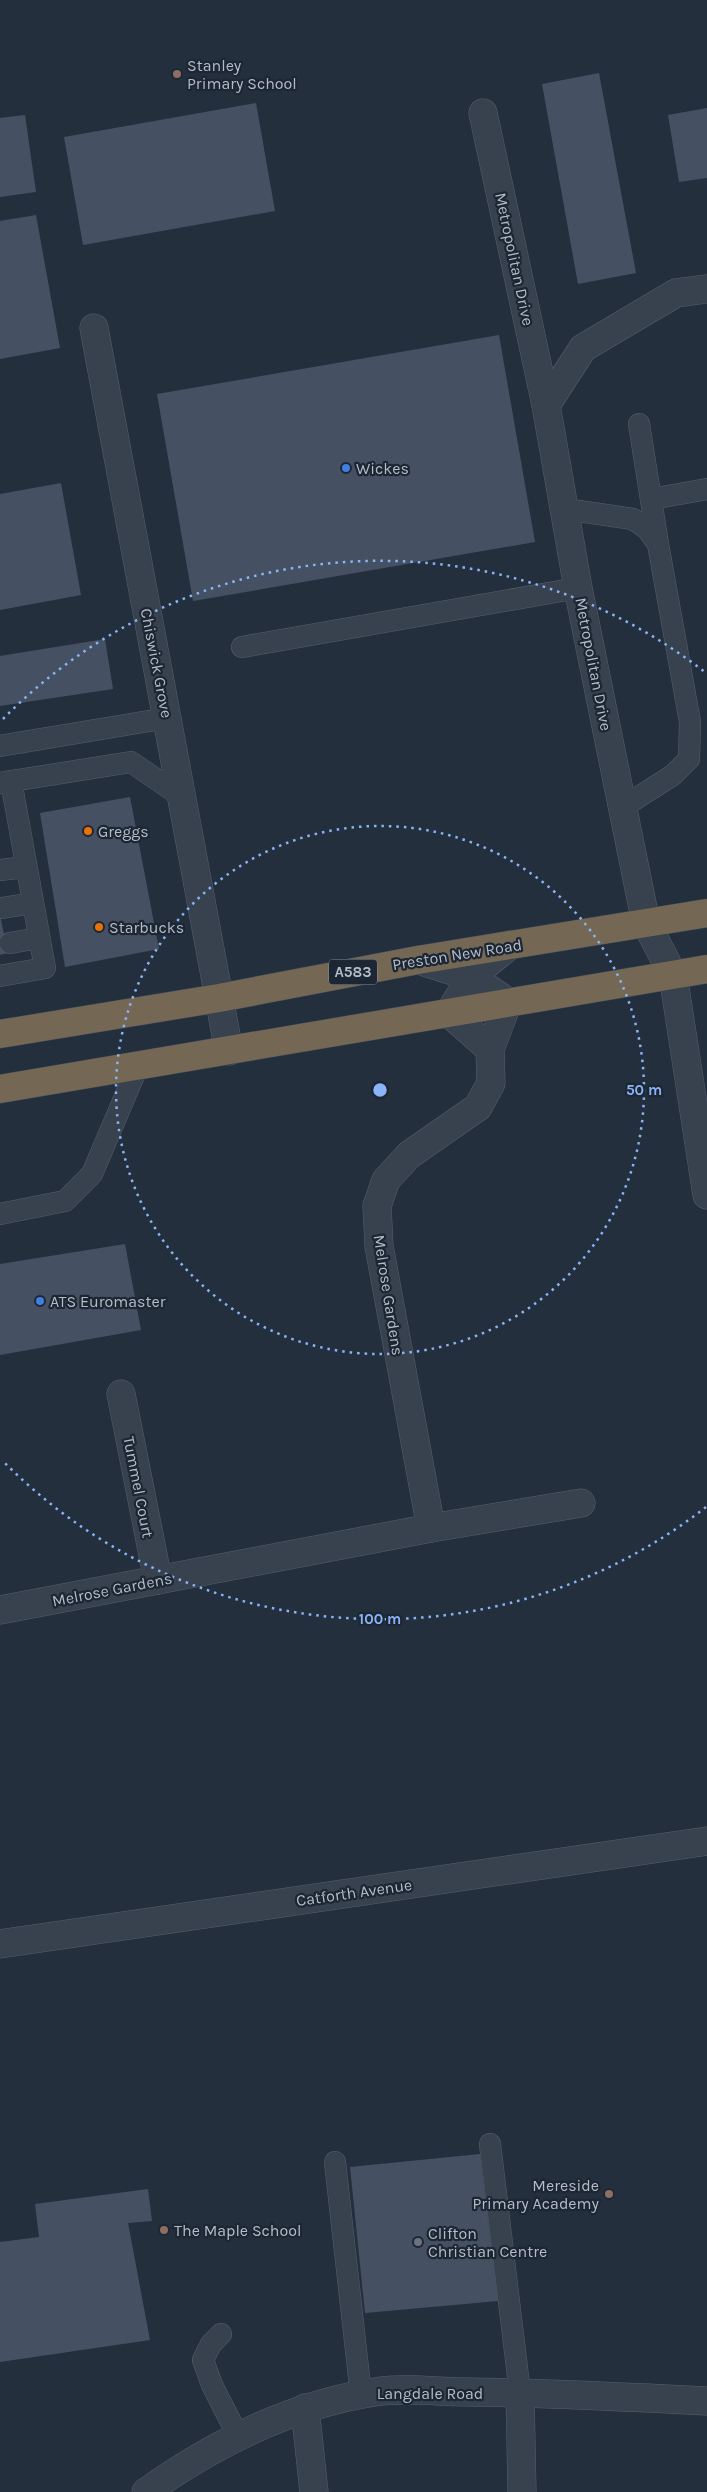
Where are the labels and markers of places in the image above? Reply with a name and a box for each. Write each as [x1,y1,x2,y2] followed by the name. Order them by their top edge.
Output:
[187,56,297,93] place label: Stanley Primary School
[171,68,183,80] marker: Stanley Primary School
[356,459,409,478] place label: Wickes
[340,462,352,474] marker: Wickes
[98,822,149,841] place label: Greggs
[82,825,94,837] marker: Greggs
[109,918,184,937] place label: Starbucks
[93,921,105,933] marker: Starbucks
[371,1081,389,1099] centre of rings
[50,1292,166,1311] place label: ATS Euromaster
[34,1295,46,1307] marker: ATS Euromaster
[472,2176,600,2213] place label: Mereside Primary Academy
[603,2188,615,2200] marker: Mereside Primary Academy
[174,2221,301,2240] place label: The Maple School
[158,2224,170,2236] marker: The Maple School
[428,2224,547,2261] place label: Clifton Christian Centre
[412,2236,424,2248] marker: Clifton Christian Centre

